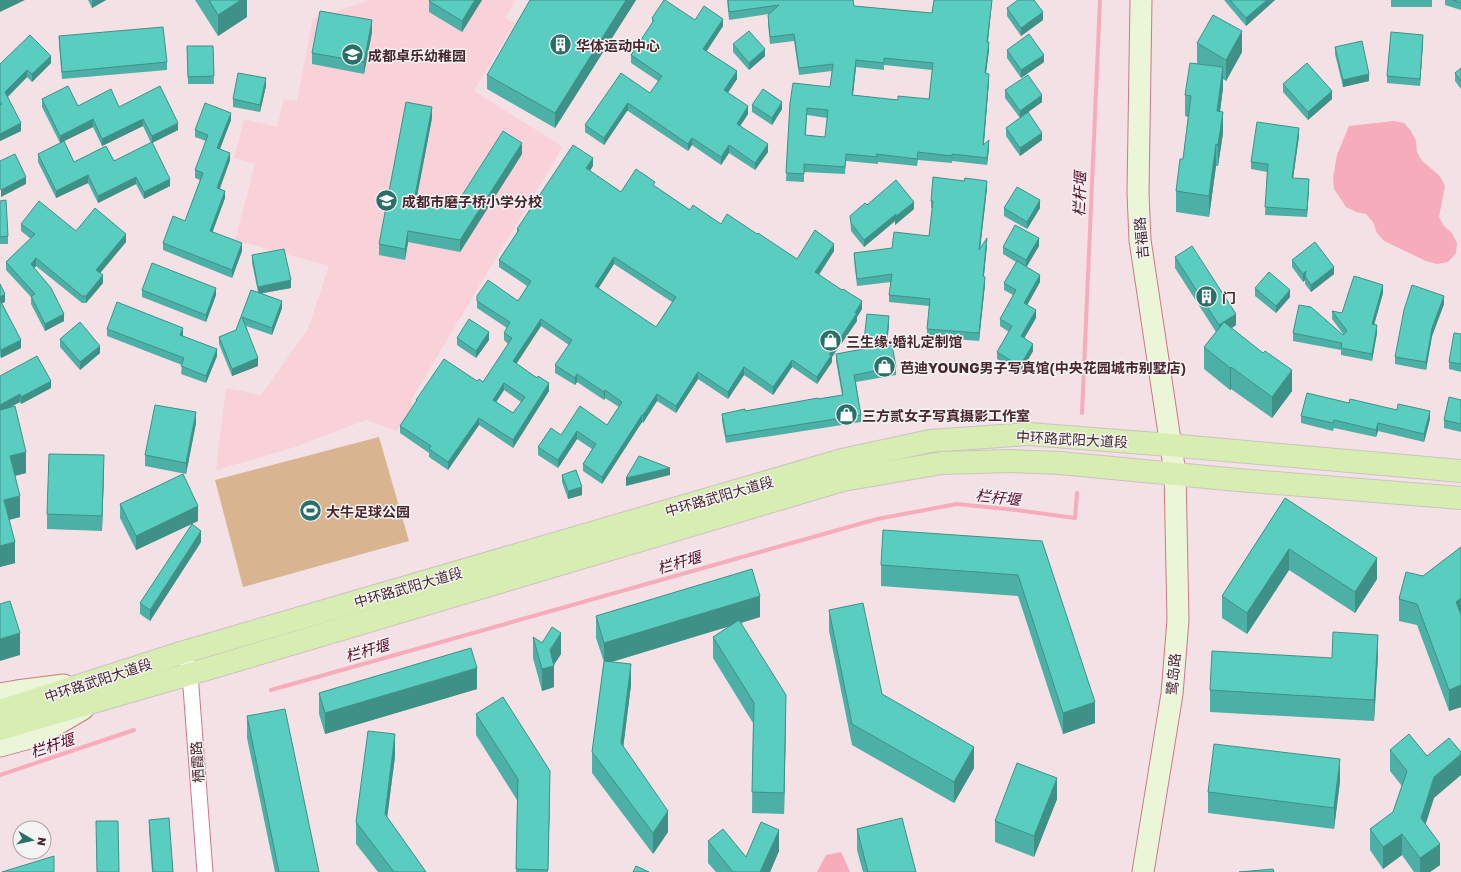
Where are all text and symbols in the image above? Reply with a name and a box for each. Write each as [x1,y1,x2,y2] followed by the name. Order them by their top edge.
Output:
[547,32,573,58] building icon: 华体运动中心
[576,37,660,54] place label: 华体运动中心
[340,42,366,68] school or university icon: 成都卓乐幼稚园
[368,47,466,64] place label: 成都卓乐幼稚园
[1069,168,1089,217] water label: 栏杆堰
[374,188,400,214] school or university icon: 成都市磨子桥小学分校
[402,193,542,210] place label: 成都市磨子桥小学分校
[1131,216,1151,260] street label: 吉福路
[1193,284,1219,310] building icon: 门
[1222,289,1236,306] place label: 门
[817,328,843,354] shop icon: 三生缘·婚礼定制馆
[846,333,962,350] place label: 三生缘·婚礼定制馆
[871,354,897,380] shop icon: 芭迪YOUNG男子写真馆(中央花园城市别墅店)
[900,359,1186,376] place label: 芭迪YOUNG男子写真馆(中央花园城市别墅店)
[833,402,859,428] shop icon: 三方贰女子写真摄影工作室
[862,407,1030,424] place label: 三方贰女子写真摄影工作室
[1016,428,1128,450] street label: 中环路武阳大道段
[663,472,775,520] street label: 中环路武阳大道段
[975,486,1024,509] water label: 栏杆堰
[298,498,324,524] sports icon: 大牛足球公园
[326,503,410,520] place label: 大牛足球公园
[655,546,706,577] water label: 栏杆堰
[352,563,464,611] street label: 中环路武阳大道段
[343,634,394,665] water label: 栏杆堰
[1163,652,1183,696] street label: 鹭岛路
[42,655,154,705] street label: 中环路武阳大道段
[28,729,79,761] water label: 栏杆堰
[187,740,207,784] street label: 栖霞路
[12,820,52,860] north arrow
[35,836,49,847] text: N

